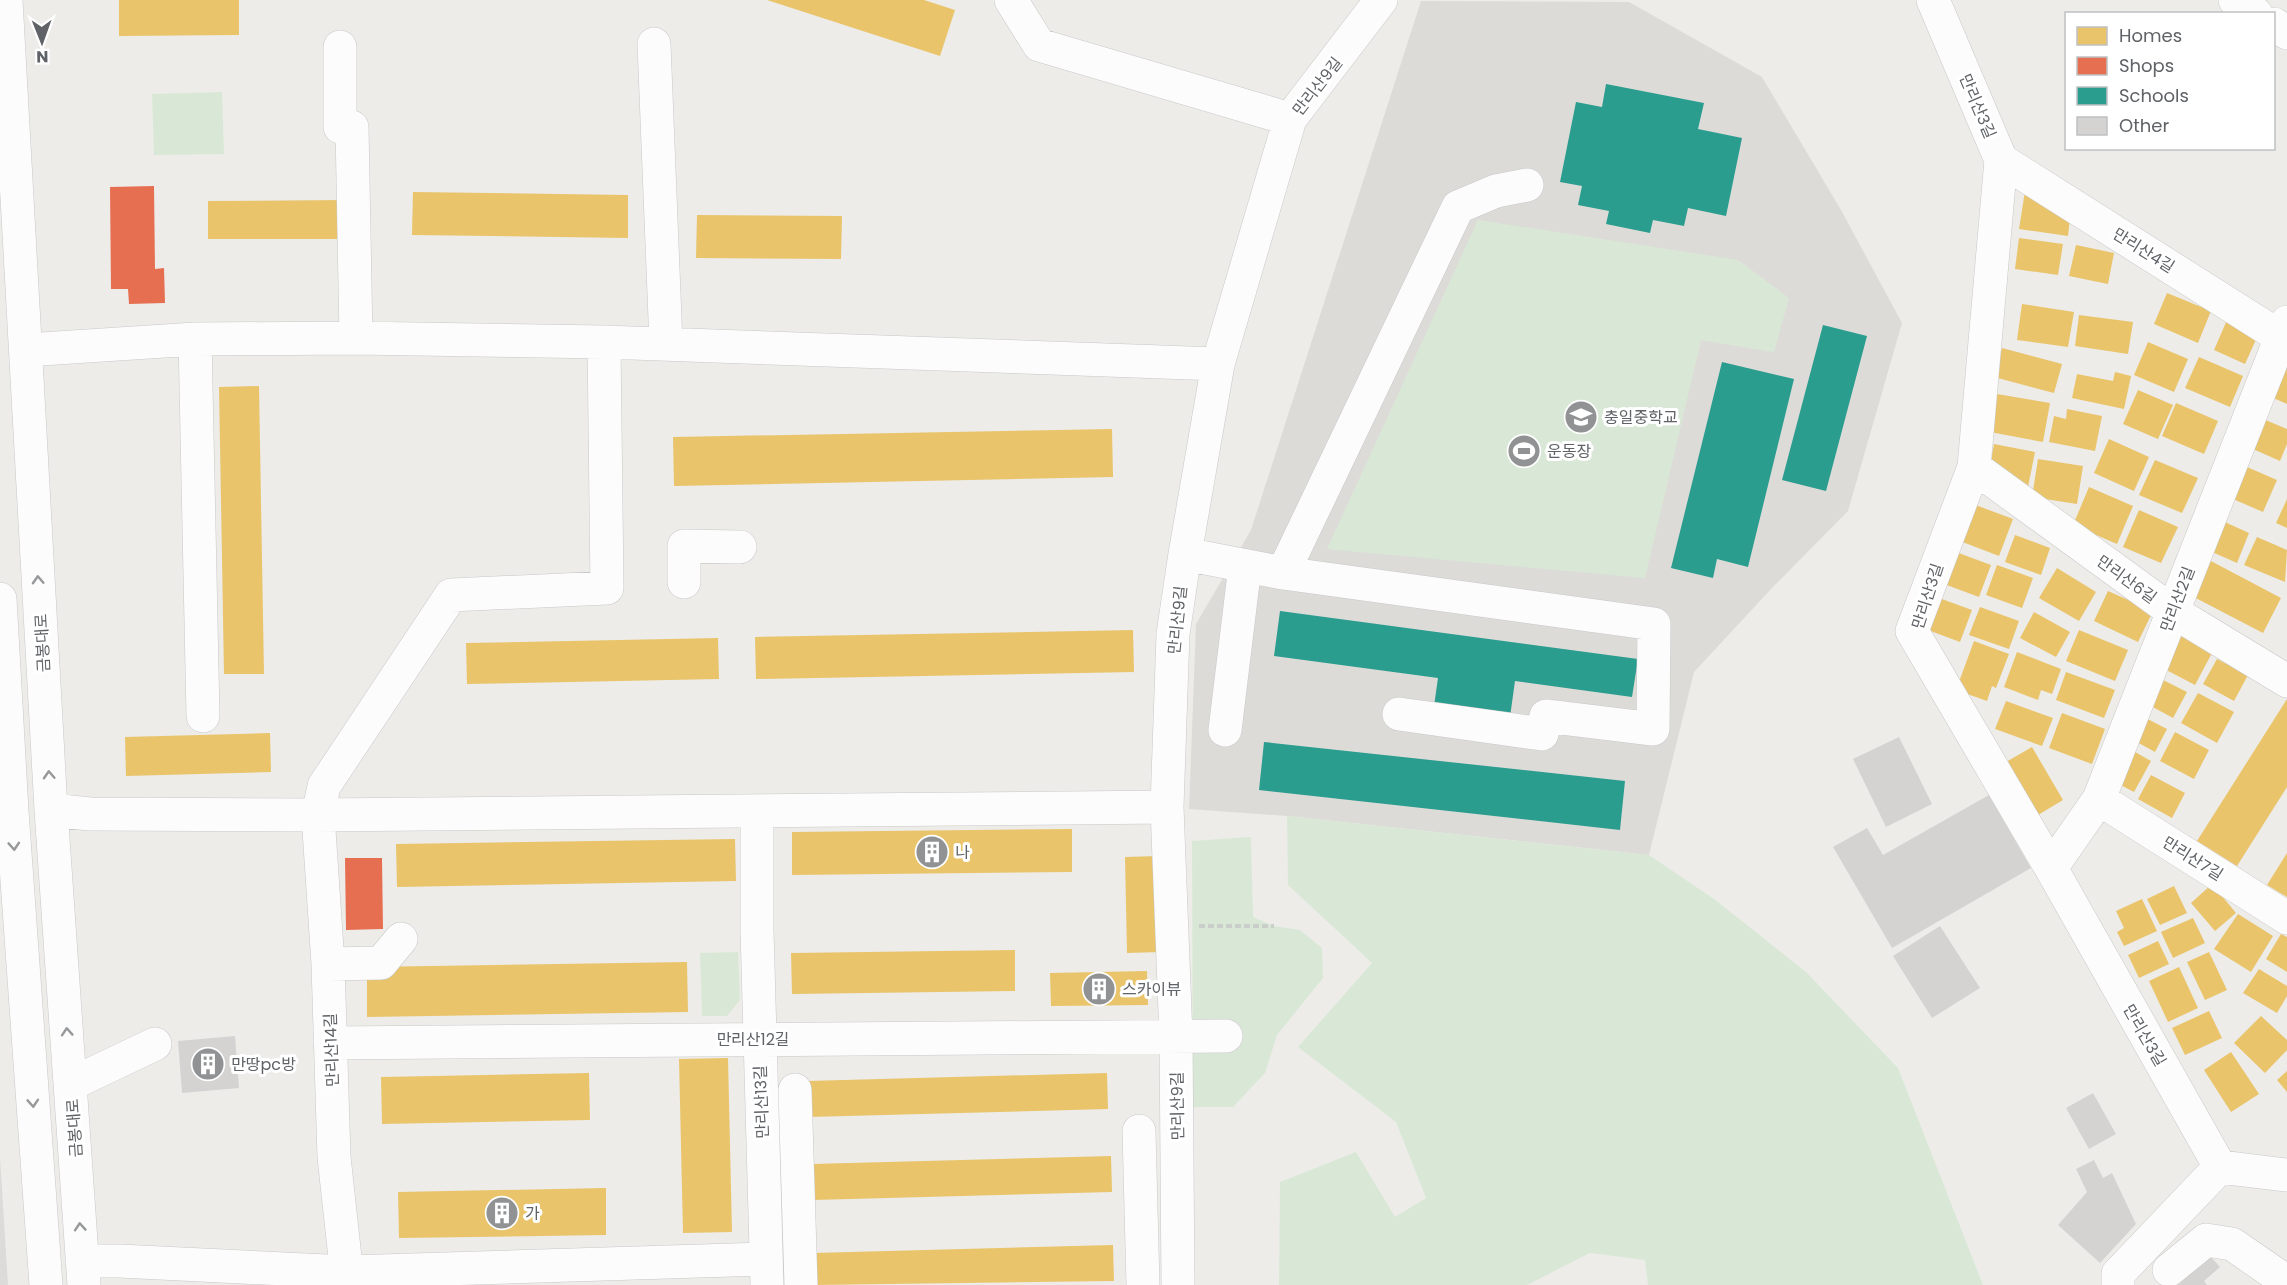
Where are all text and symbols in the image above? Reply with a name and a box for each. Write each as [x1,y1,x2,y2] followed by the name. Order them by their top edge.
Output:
[12,12,72,72] north arrow
[2065,12,2275,150] legend
[2119,23,2182,48] text: Homes
[36,45,48,68] text: N
[1287,52,1348,121] street label: 만리산9길
[2119,53,2174,78] text: Shops
[1954,70,2001,142] street label: 만리산3길
[2119,83,2189,108] text: Schools
[2119,113,2169,138] text: Other
[2108,222,2179,278] street label: 만리산4길
[1563,399,1599,435] school or university icon: 충일중학교
[1604,406,1678,429] place label: 충일중학교
[1506,433,1542,469] sports icon: 운동장
[1547,440,1591,463] place label: 운동장
[2092,550,2161,609] street label: 만리산6길
[1906,560,1949,632] street label: 만리산3길
[2155,563,2200,635] street label: 만리산2길
[32,575,45,584] one-way arrow
[1162,585,1193,656] street label: 만리산9길
[29,613,56,673] street label: 금봉대로
[43,770,56,779] one-way arrow
[2158,831,2228,886] street label: 만리산7길
[914,834,950,870] building icon: 나
[955,841,970,864] place label: 나
[7,842,20,851] one-way arrow
[1081,971,1117,1007] building icon: 스카이뷰
[1122,978,1181,1001] place label: 스카이뷰
[2118,1000,2172,1071] street label: 만리산3길
[319,1013,344,1087] street label: 만리산14길
[61,1028,74,1037] one-way arrow
[716,1028,790,1051] street label: 만리산12길
[190,1046,226,1082] building icon: 만땅pc방
[231,1053,296,1076] place label: 만땅pc방
[749,1065,774,1139] street label: 만리산13길
[1165,1071,1190,1141] street label: 만리산9길
[61,1098,88,1158] street label: 금봉대로
[26,1099,39,1108] one-way arrow
[484,1195,520,1231] building icon: 가
[525,1202,540,1225] place label: 가
[74,1222,87,1231] one-way arrow

